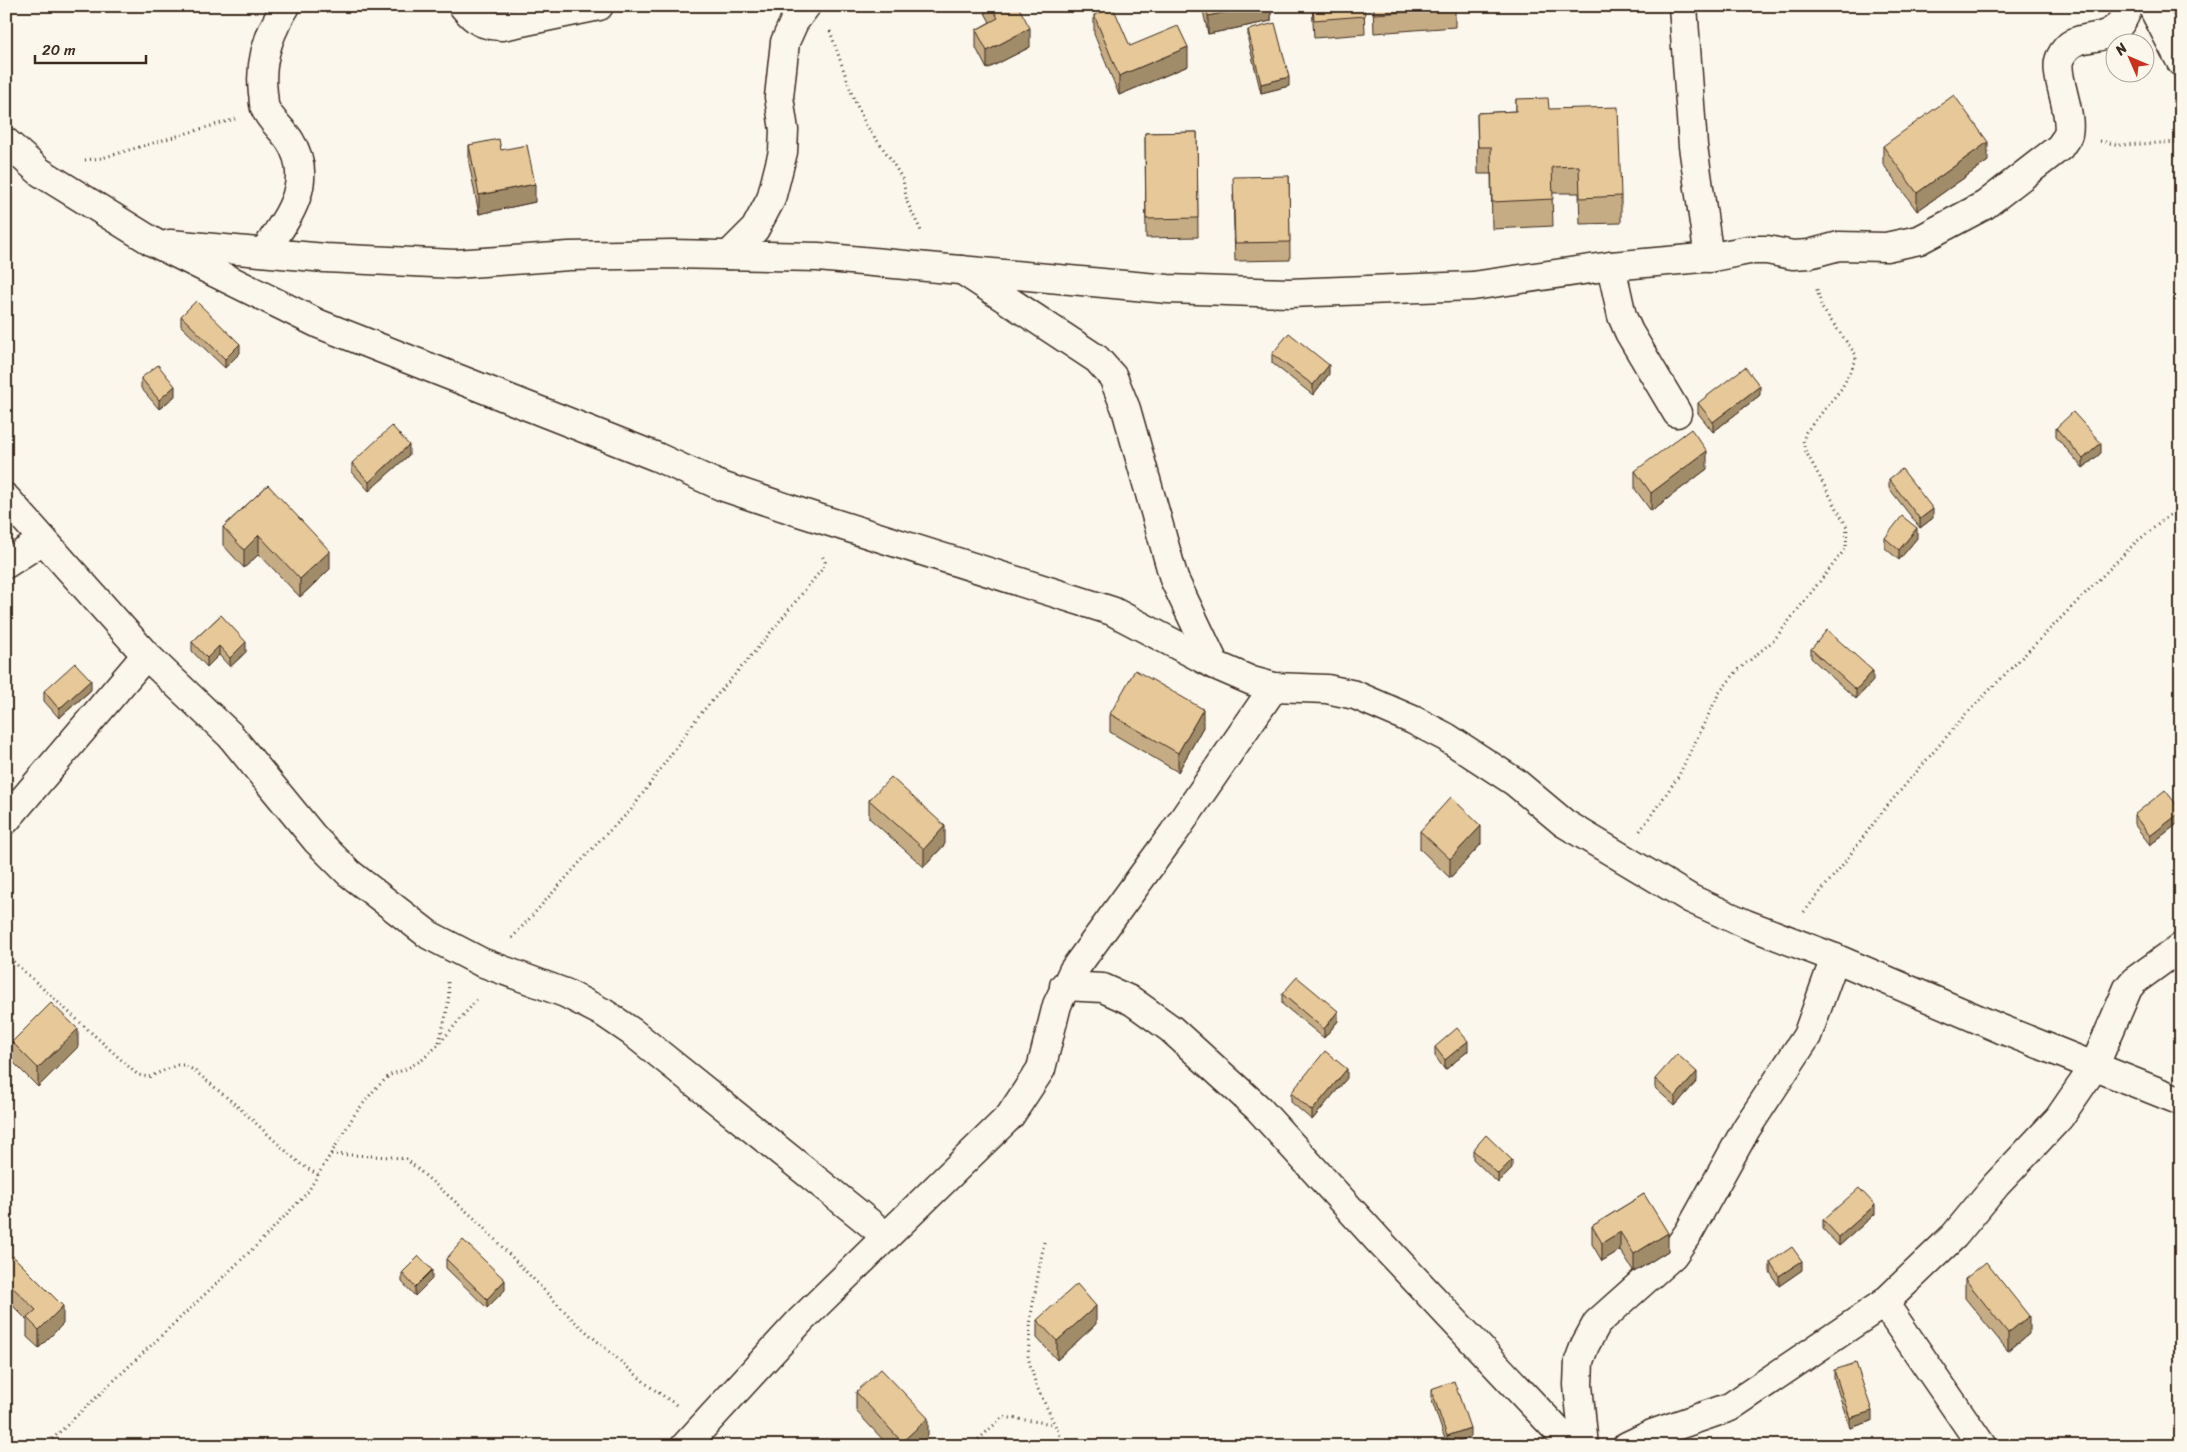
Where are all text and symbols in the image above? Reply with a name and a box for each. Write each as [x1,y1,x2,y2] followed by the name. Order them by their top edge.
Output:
[35,32,146,64] scale bar
[2104,32,2154,82] north arrow
[42,37,76,63] text: 20 m
[2108,37,2134,62] text: N

